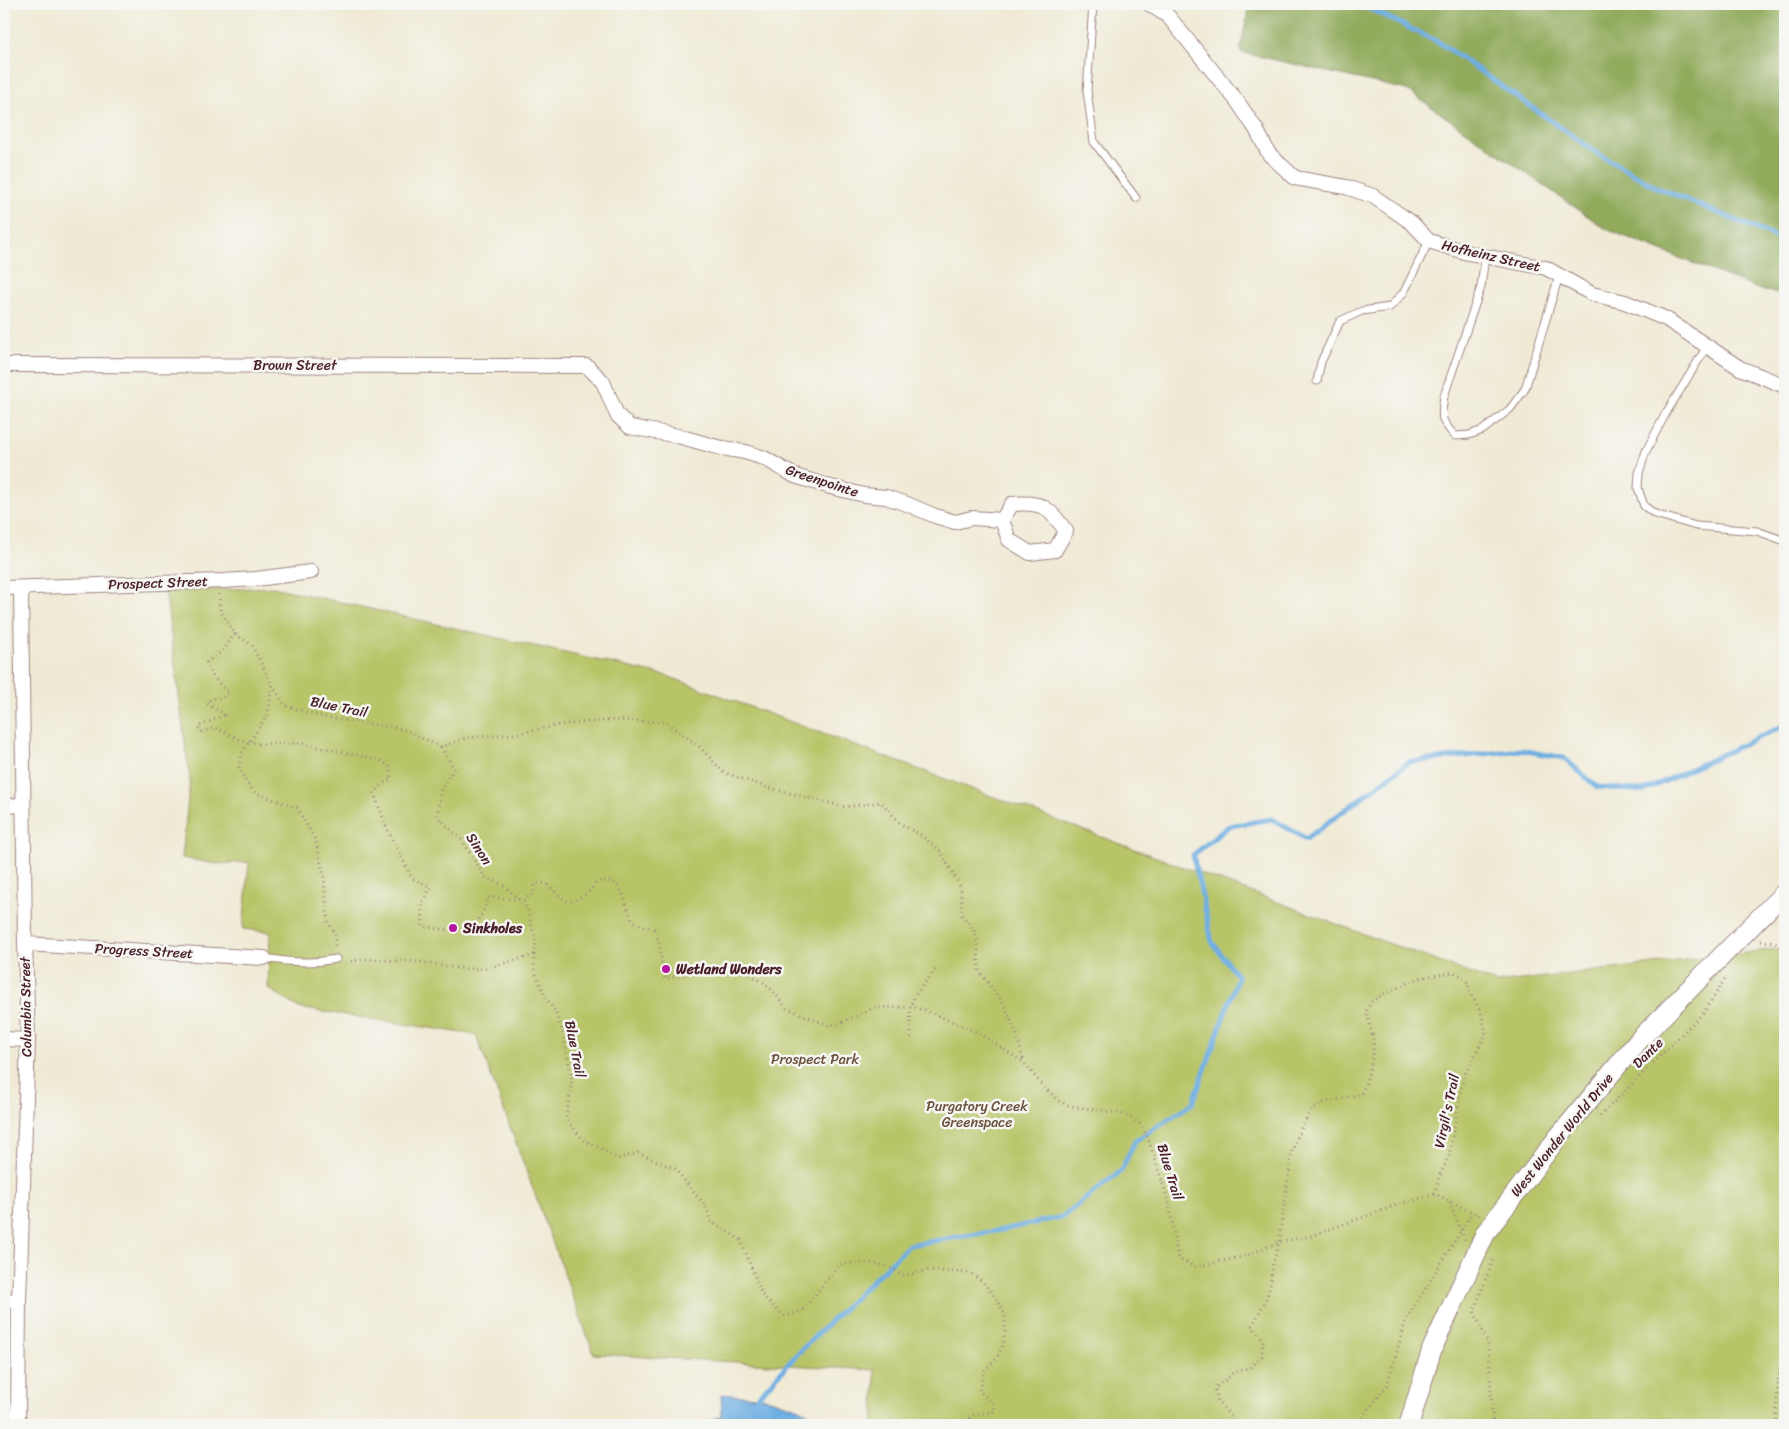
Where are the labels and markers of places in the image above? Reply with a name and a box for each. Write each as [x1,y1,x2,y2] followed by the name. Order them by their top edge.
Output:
[462,916,523,941] place label: Sinkholes
[447,922,459,934] marker: Sinkholes
[676,957,782,982] place label: Wetland Wonders
[660,963,672,975] marker: Wetland Wonders

